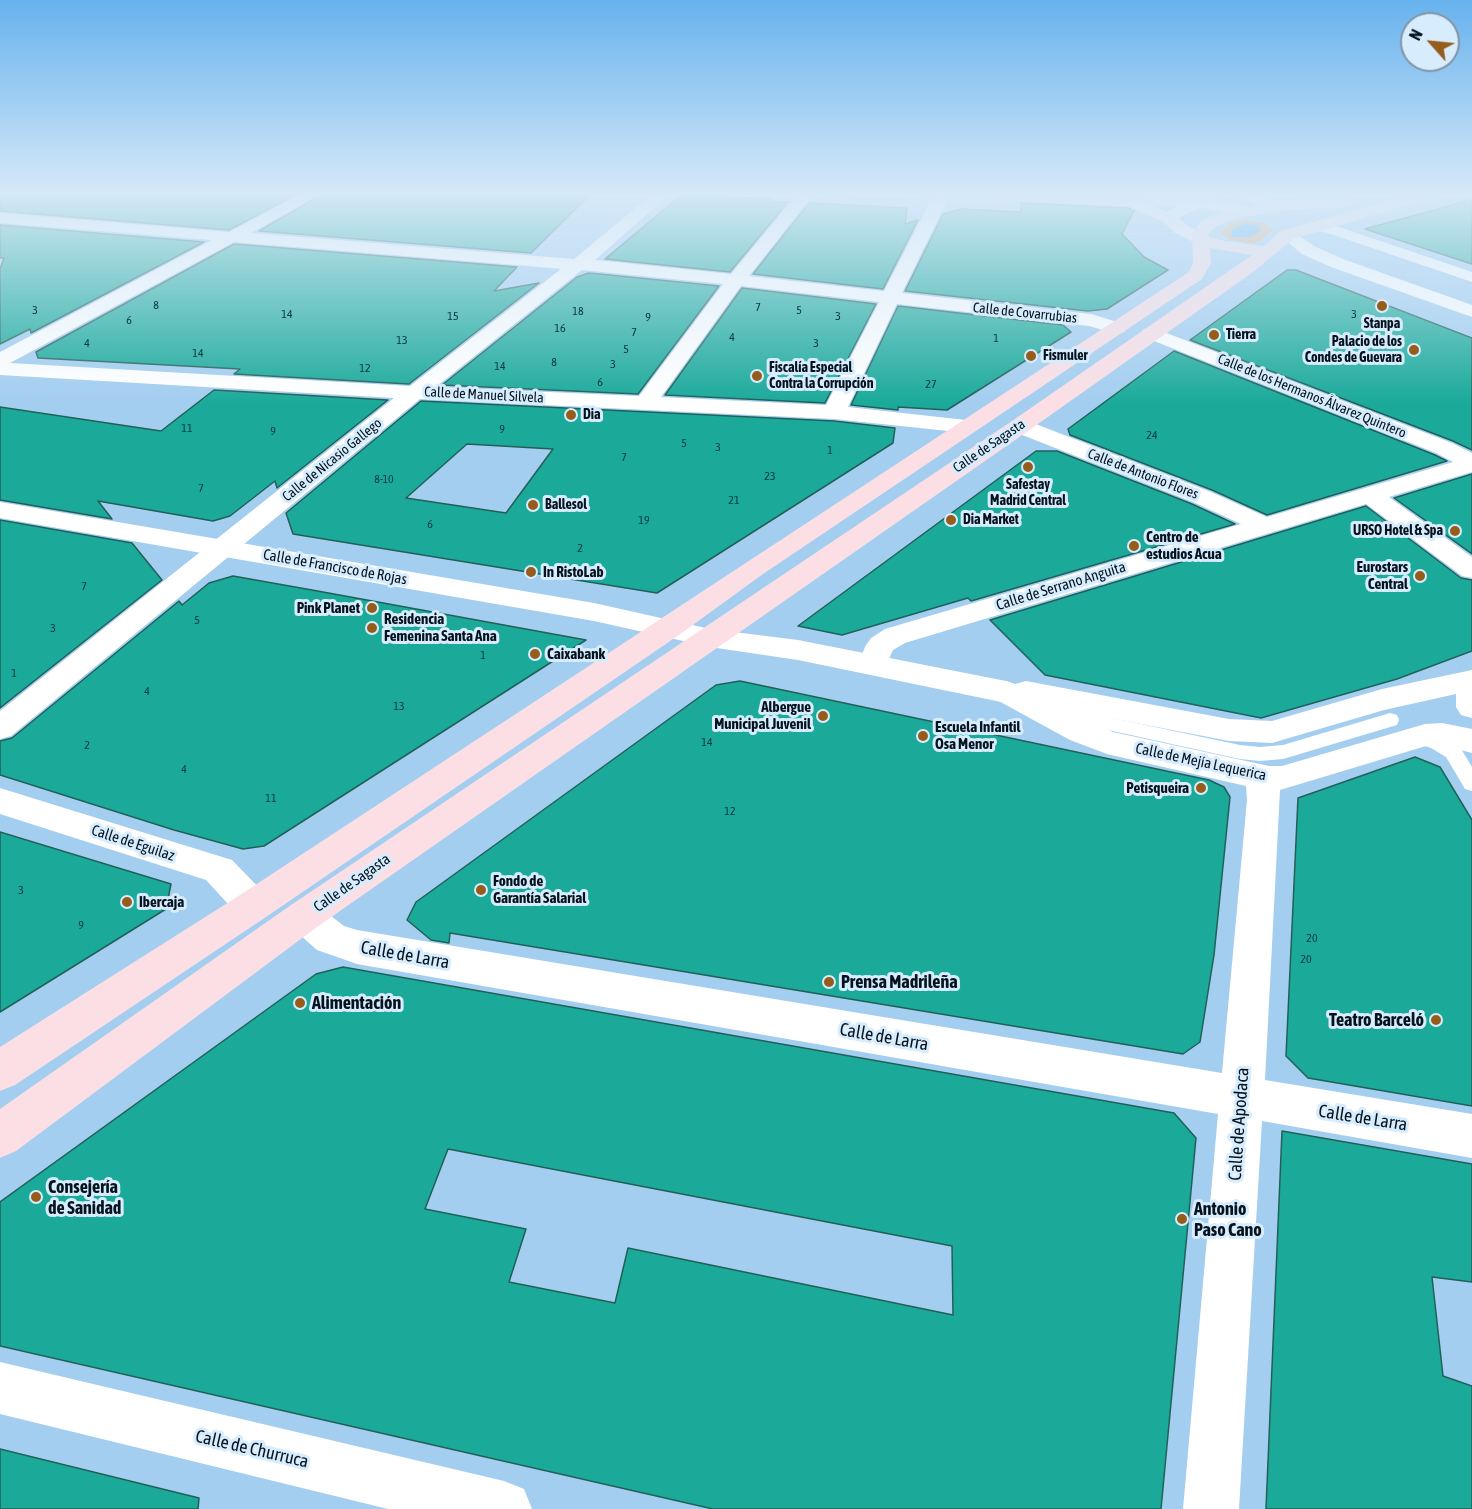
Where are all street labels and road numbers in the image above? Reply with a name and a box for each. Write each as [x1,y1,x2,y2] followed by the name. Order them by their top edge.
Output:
[972,299,1078,327] street label: Calle de Covarrubias
[1215,350,1409,442] street label: Calle de los Hermanos Álvarez Quintero
[424,383,544,407] street label: Calle de Manuel Silvela
[279,415,385,505] street label: Calle de Nicasio Gallego
[950,416,1028,476] street label: Calle de Sagasta
[1085,445,1201,503] street label: Calle de Antonio Flores
[262,545,408,589] street label: Calle de Francisco de Rojas
[994,558,1128,614] street label: Calle de Serrano Anguita
[1134,739,1268,785] street label: Calle de Mejía Lequerica
[89,821,177,865] street label: Calle de Eguilaz
[310,850,394,916] street label: Calle de Sagasta
[359,937,451,973] street label: Calle de Larra
[838,1019,930,1055] street label: Calle de Larra
[1224,1067,1254,1181] street label: Calle de Apodaca
[1317,1100,1409,1136] street label: Calle de Larra
[193,1425,311,1473] street label: Calle de Churruca

